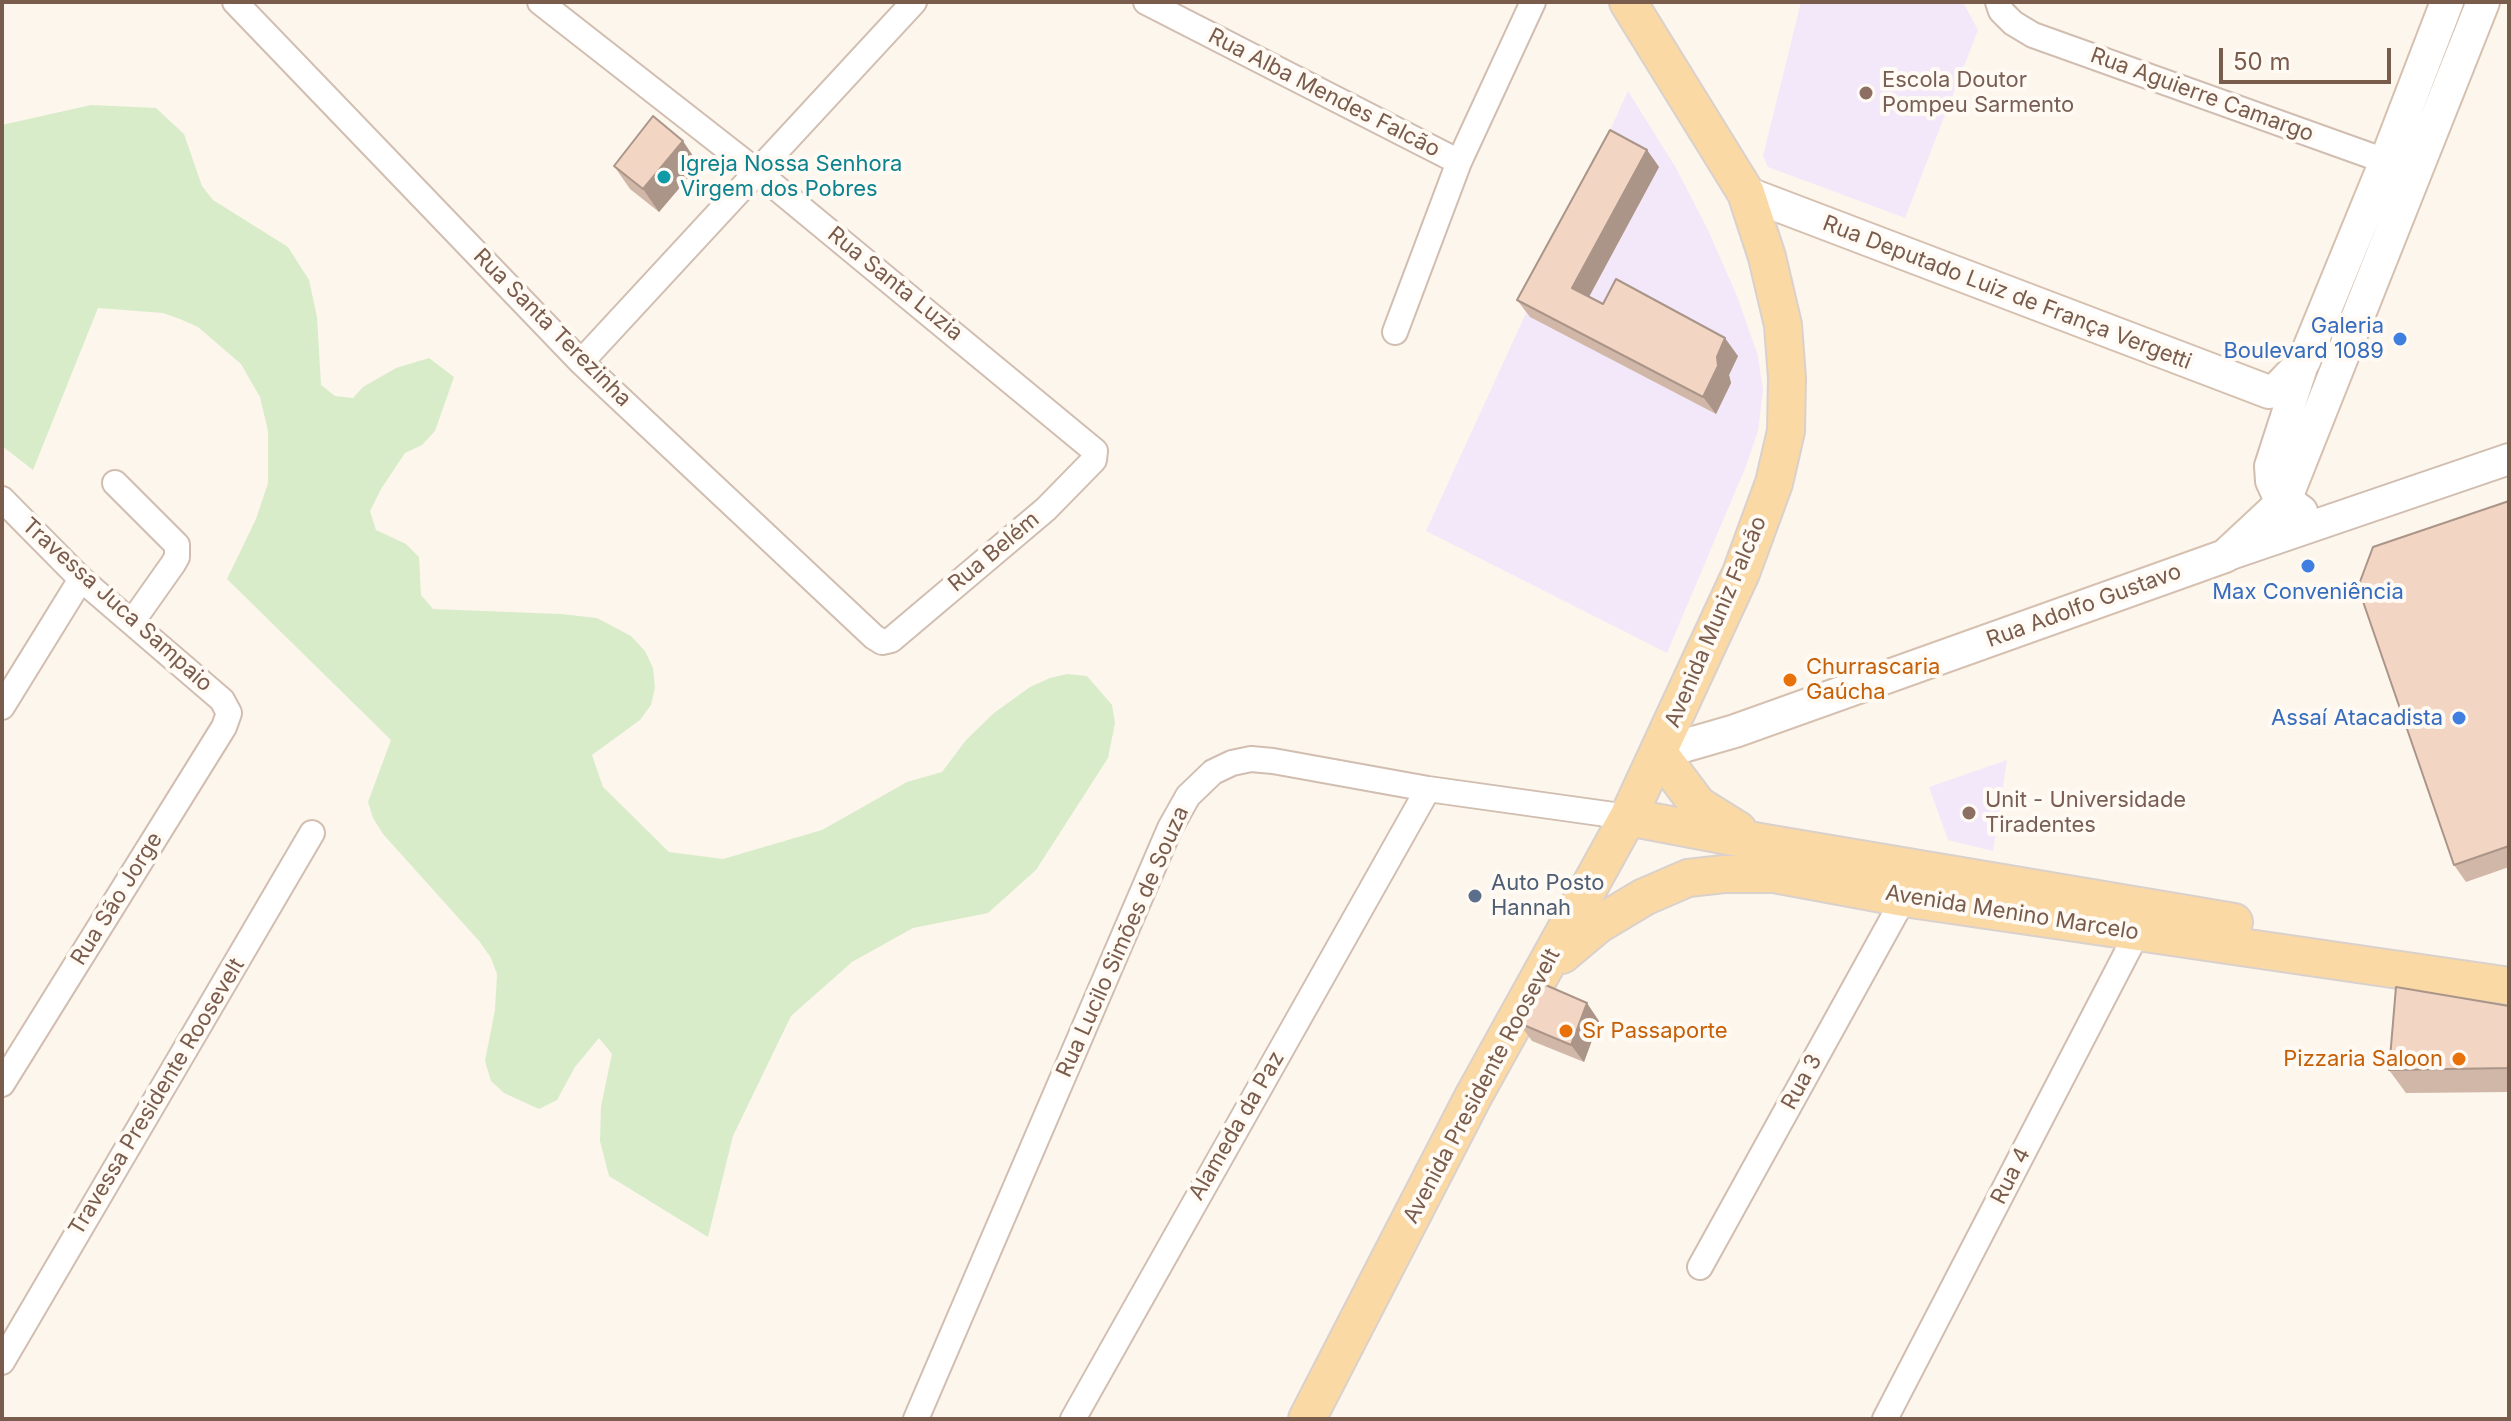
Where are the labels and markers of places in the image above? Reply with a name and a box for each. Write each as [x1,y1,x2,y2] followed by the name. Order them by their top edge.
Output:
[1882,67,2074,118] place label: Escola Doutor Pompeu Sarmento
[1857,84,1875,102] marker: Escola Doutor Pompeu Sarmento
[680,151,902,202] place label: Igreja Nossa Senhora Virgem dos Pobres
[655,168,673,186] marker: Igreja Nossa Senhora Virgem dos Pobres
[2223,313,2384,364] place label: Galeria Boulevard 1089
[2391,330,2409,348] marker: Galeria Boulevard 1089
[2299,557,2317,575] marker: Max Conveniência
[2212,579,2404,605] place label: Max Conveniência
[1806,654,1940,706] place label: Churrascaria Gaúcha
[1781,671,1799,689] marker: Churrascaria Gaúcha
[2271,705,2443,731] place label: Assaí Atacadista
[2450,709,2468,727] marker: Assaí Atacadista
[1985,787,2186,838] place label: Unit - Universidade Tiradentes
[1960,804,1978,822] marker: Unit - Universidade Tiradentes
[1491,870,1604,922] place label: Auto Posto Hannah
[1466,887,1484,905] marker: Auto Posto Hannah
[1582,1018,1728,1044] place label: Sr Passaporte
[1557,1022,1575,1040] marker: Sr Passaporte
[2283,1046,2443,1072] place label: Pizzaria Saloon
[2450,1050,2468,1068] marker: Pizzaria Saloon

